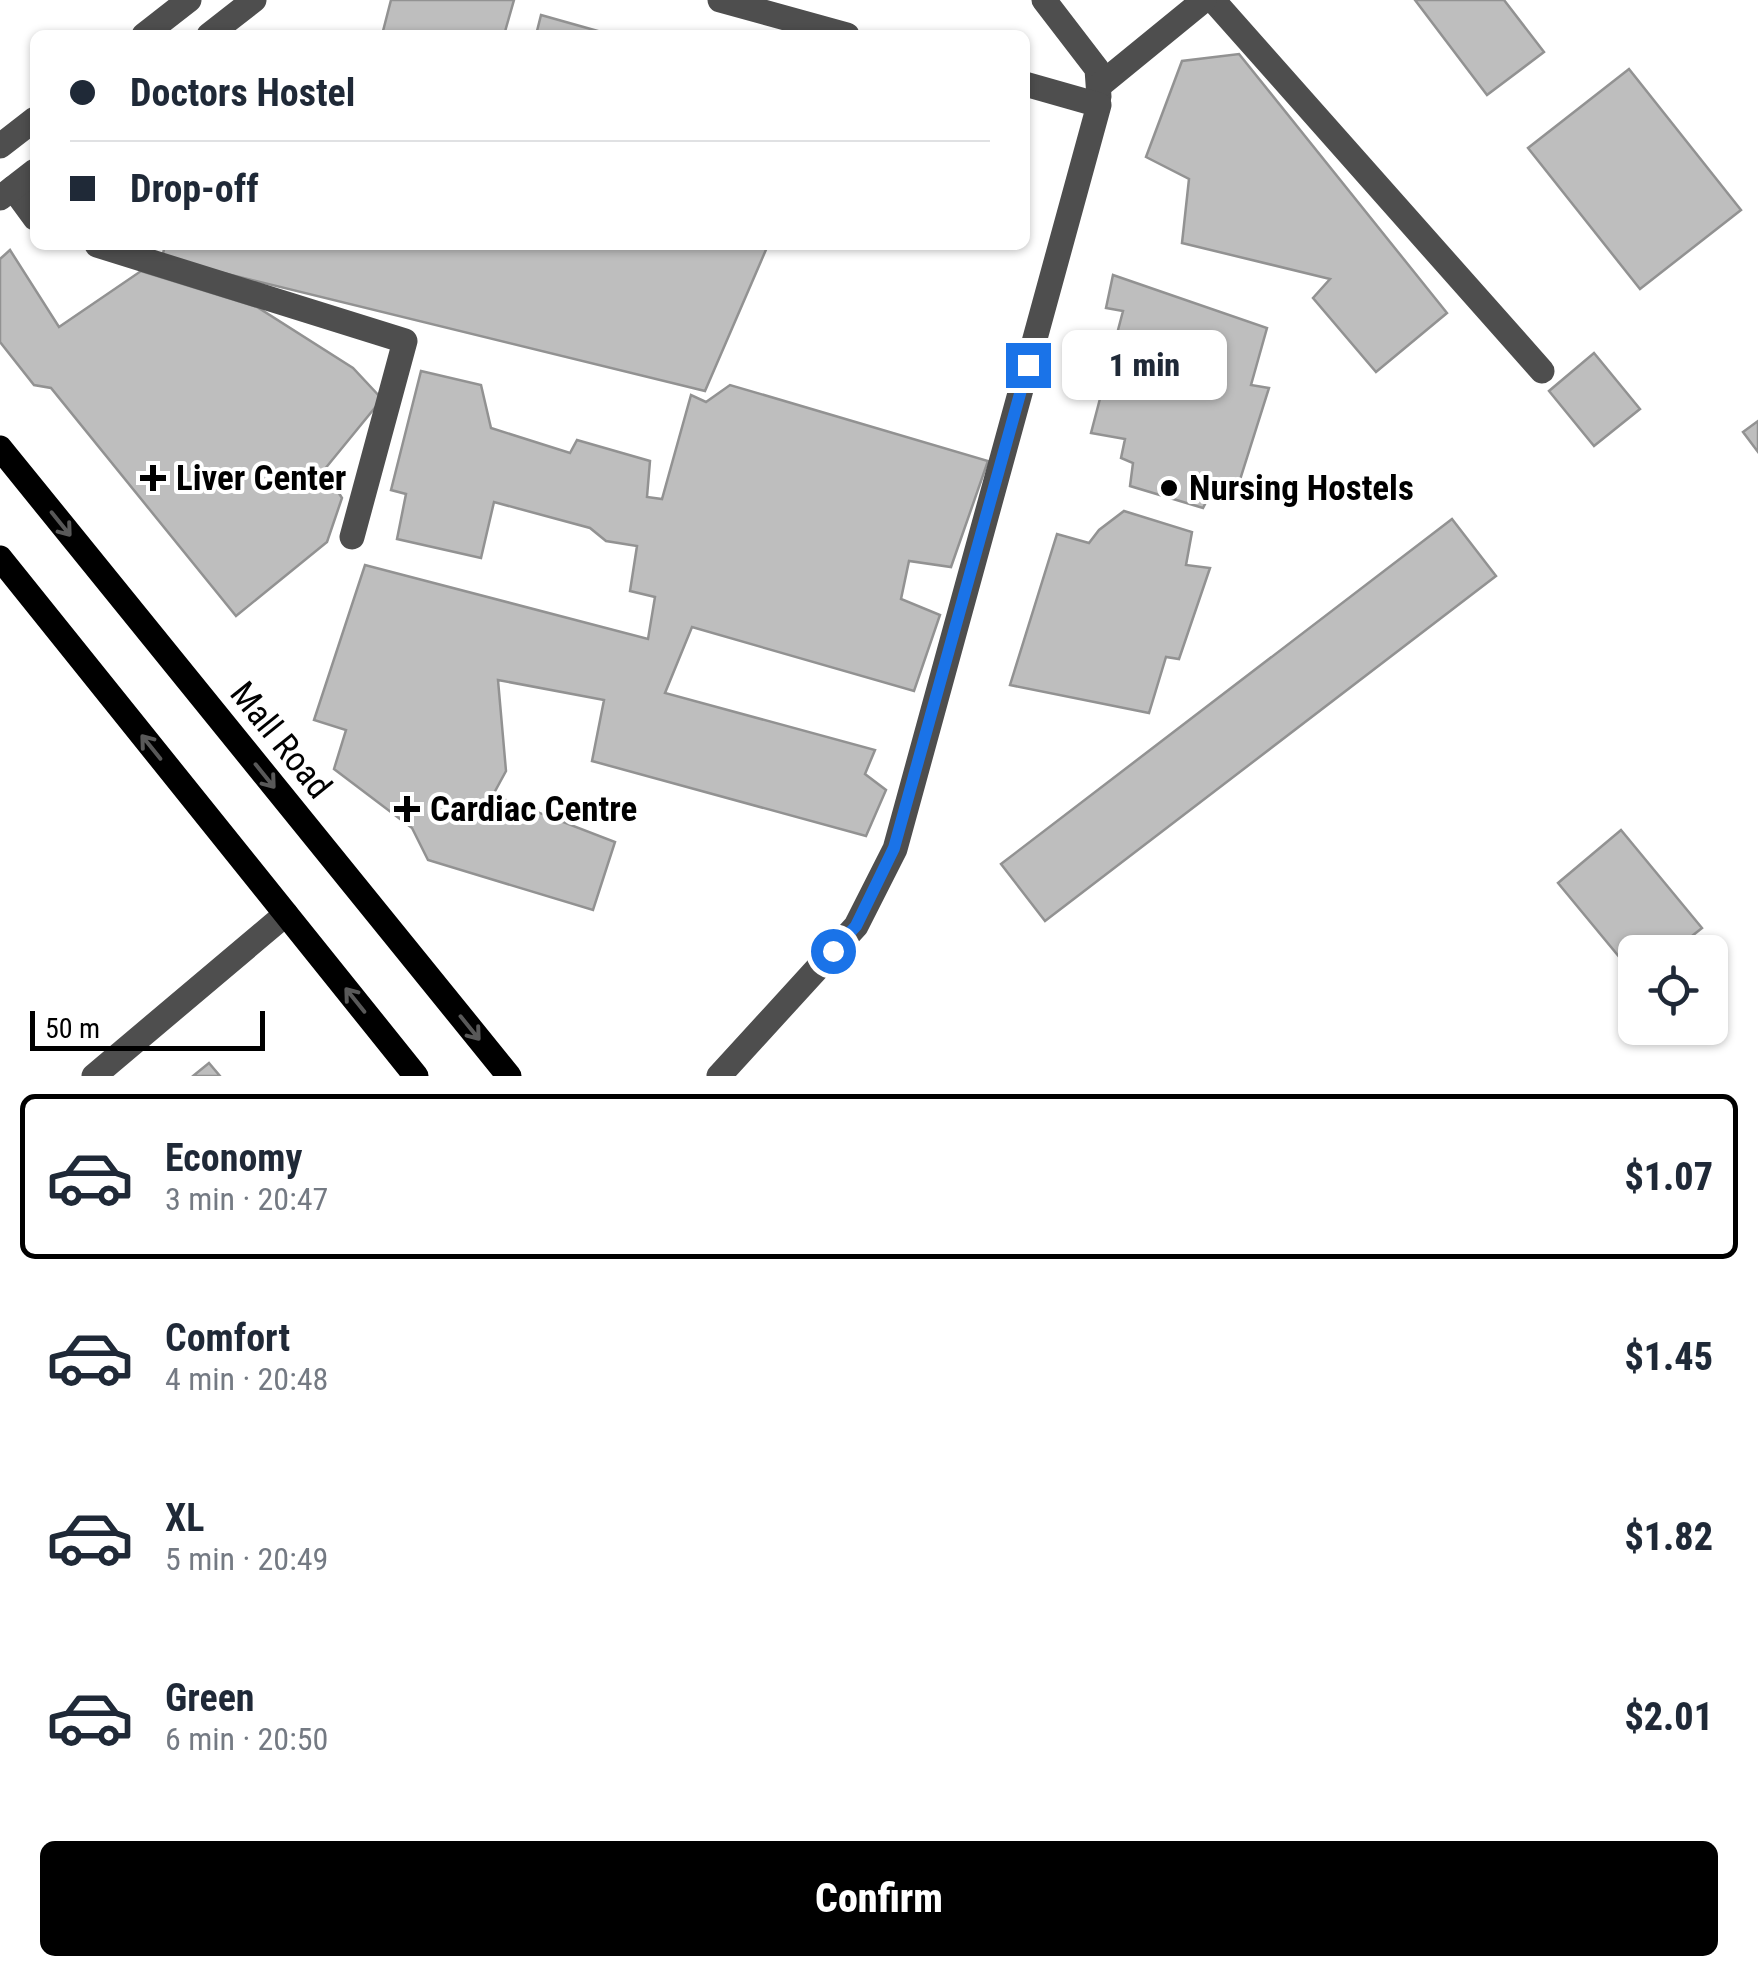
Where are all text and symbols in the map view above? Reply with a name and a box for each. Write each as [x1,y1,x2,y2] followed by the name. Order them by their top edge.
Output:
[130,71,355,115] text: Doctors Hostel
[130,167,259,211] text: Drop-off
[1063,330,1228,400] callout: 1 min
[1006,343,1051,388] route end
[1109,346,1180,384] text: 1 min
[176,458,346,499] place label: Liver Center
[140,465,166,491] marker: Liver Center
[1189,468,1414,509] place label: Nursing Hostels
[1158,477,1180,499] marker: Nursing Hostels
[50,510,72,536] one-way arrow
[221,674,340,807] street label: Mall Road
[140,734,162,760] one-way arrow
[254,763,276,789] one-way arrow
[430,789,637,830] place label: Cardiac Centre
[394,796,420,822] marker: Cardiac Centre
[811,929,856,974] route start
[1618,935,1728,1045] map controls
[1618,935,1728,1045] button: locate
[345,987,366,1014] one-way arrow
[30,1006,265,1050] scale bar
[45,1012,100,1045] text: 50 m
[459,1015,481,1041] one-way arrow
[45,1132,135,1222] icon: car
[165,1136,302,1180] text: Economy
[1624,1155,1713,1199] text: $1.07
[165,1180,328,1218] text: 3 min · 20:47
[45,1312,135,1402] icon: car
[165,1316,290,1360] text: Comfort
[1624,1335,1713,1379] text: $1.45
[165,1360,328,1398] text: 4 min · 20:48
[45,1492,135,1582] icon: car
[165,1496,204,1540] text: XL
[1624,1515,1713,1559] text: $1.82
[165,1540,328,1578] text: 5 min · 20:49
[45,1672,135,1762] icon: car
[165,1676,255,1720] text: Green
[1624,1695,1713,1739] text: $2.01
[165,1720,328,1758] text: 6 min · 20:50
[40,1841,1718,1956] button: Confirm

